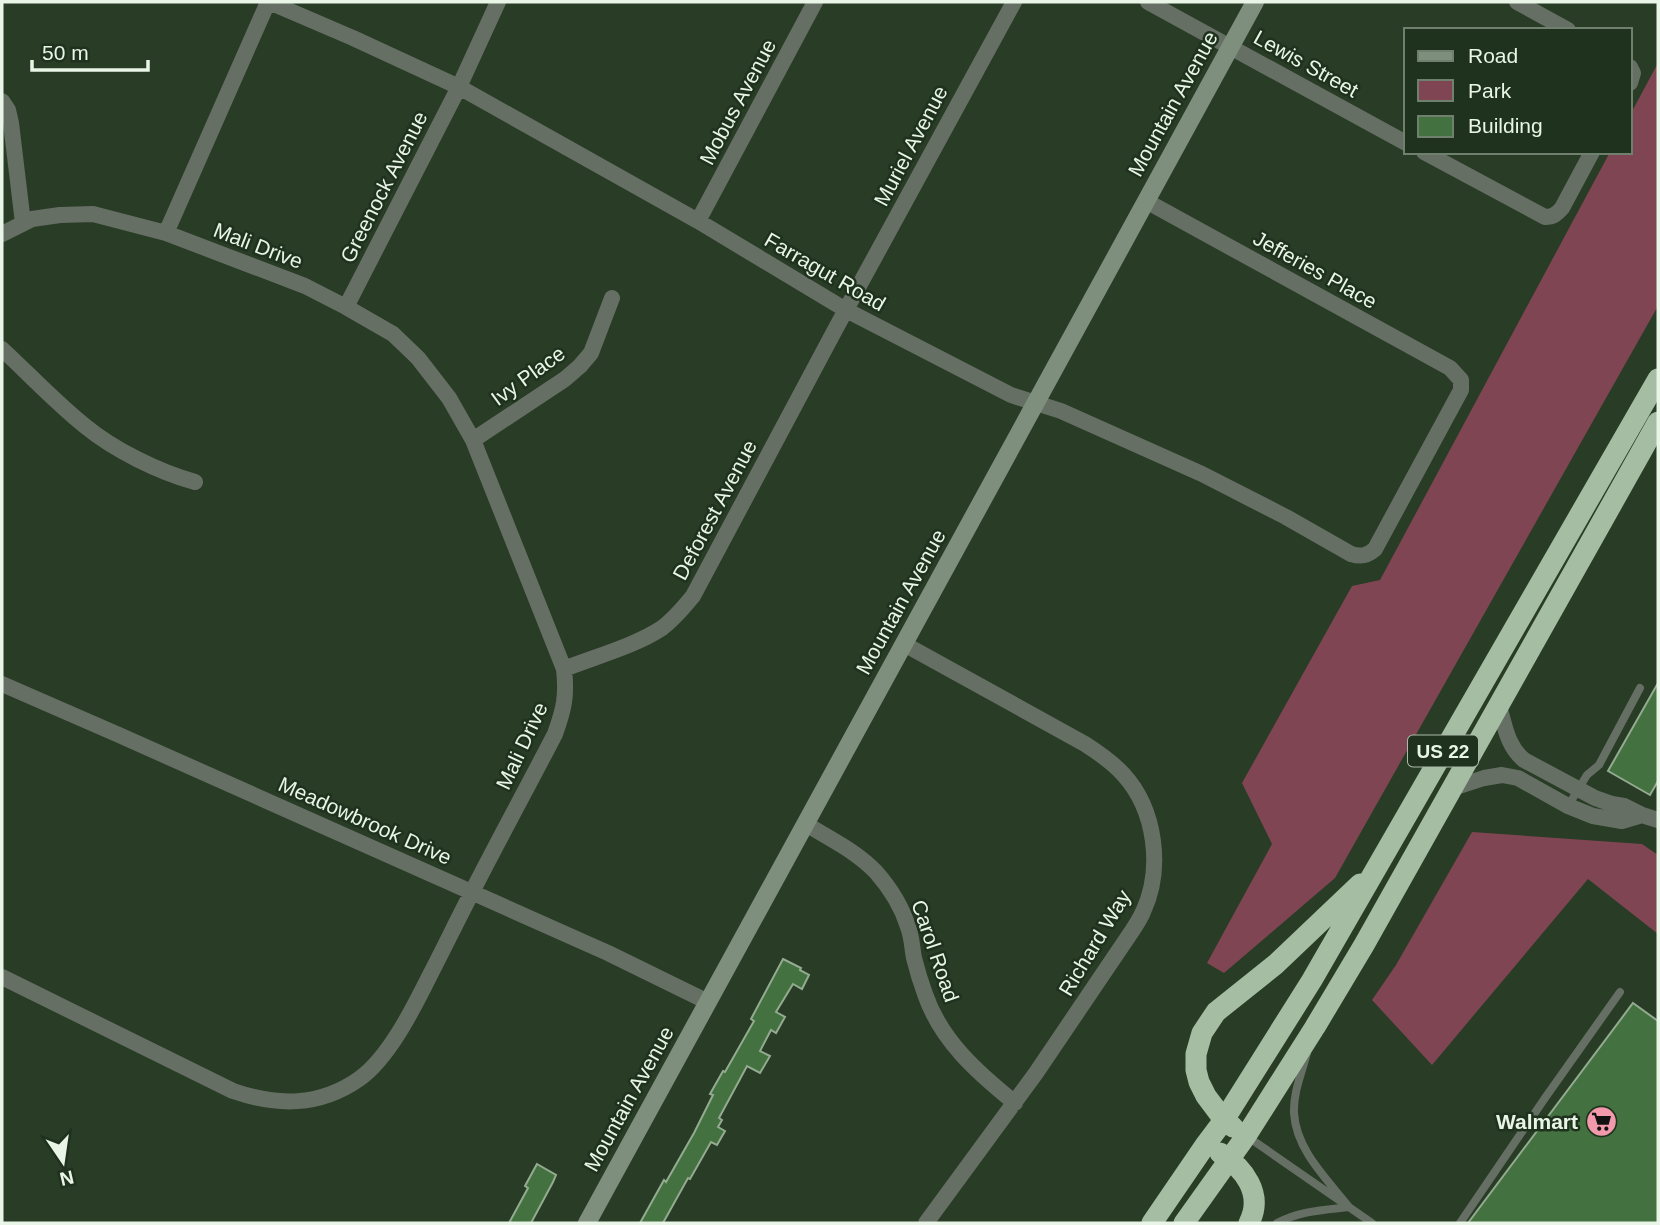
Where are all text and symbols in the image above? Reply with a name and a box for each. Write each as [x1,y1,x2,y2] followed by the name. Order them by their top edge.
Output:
[1250,25,1362,102] street label: Lewis Street
[1123,27,1222,180] street label: Mountain Avenue
[32,28,147,72] scale bar
[1404,28,1632,154] legend
[695,35,780,168] street label: Mobus Avenue
[42,41,89,64] text: 50 m
[1468,44,1518,67] text: Road
[1468,79,1512,102] text: Park
[869,82,952,210] street label: Muriel Avenue
[335,107,432,266] street label: Greenock Avenue
[1468,114,1543,137] text: Building
[210,218,306,273] street label: Mali Drive
[1250,226,1381,313] street label: Jefferies Place
[761,228,890,315] street label: Farragut Road
[486,341,569,410] street label: Ivy Place
[668,436,761,584] street label: Deforest Avenue
[851,525,950,678] street label: Mountain Avenue
[491,699,552,793] street label: Mali Drive
[1408,736,1478,766] road number: US 22
[275,772,455,869] street label: Meadowbrook Drive
[1054,885,1135,1000] street label: Richard Way
[907,897,964,1005] street label: Carol Road
[579,1022,678,1175] street label: Mountain Avenue
[1584,1105,1618,1139] supermarket icon: Walmart
[1496,1110,1578,1133] place label: Walmart
[28,1127,98,1197] north arrow
[58,1166,76,1190] text: N

